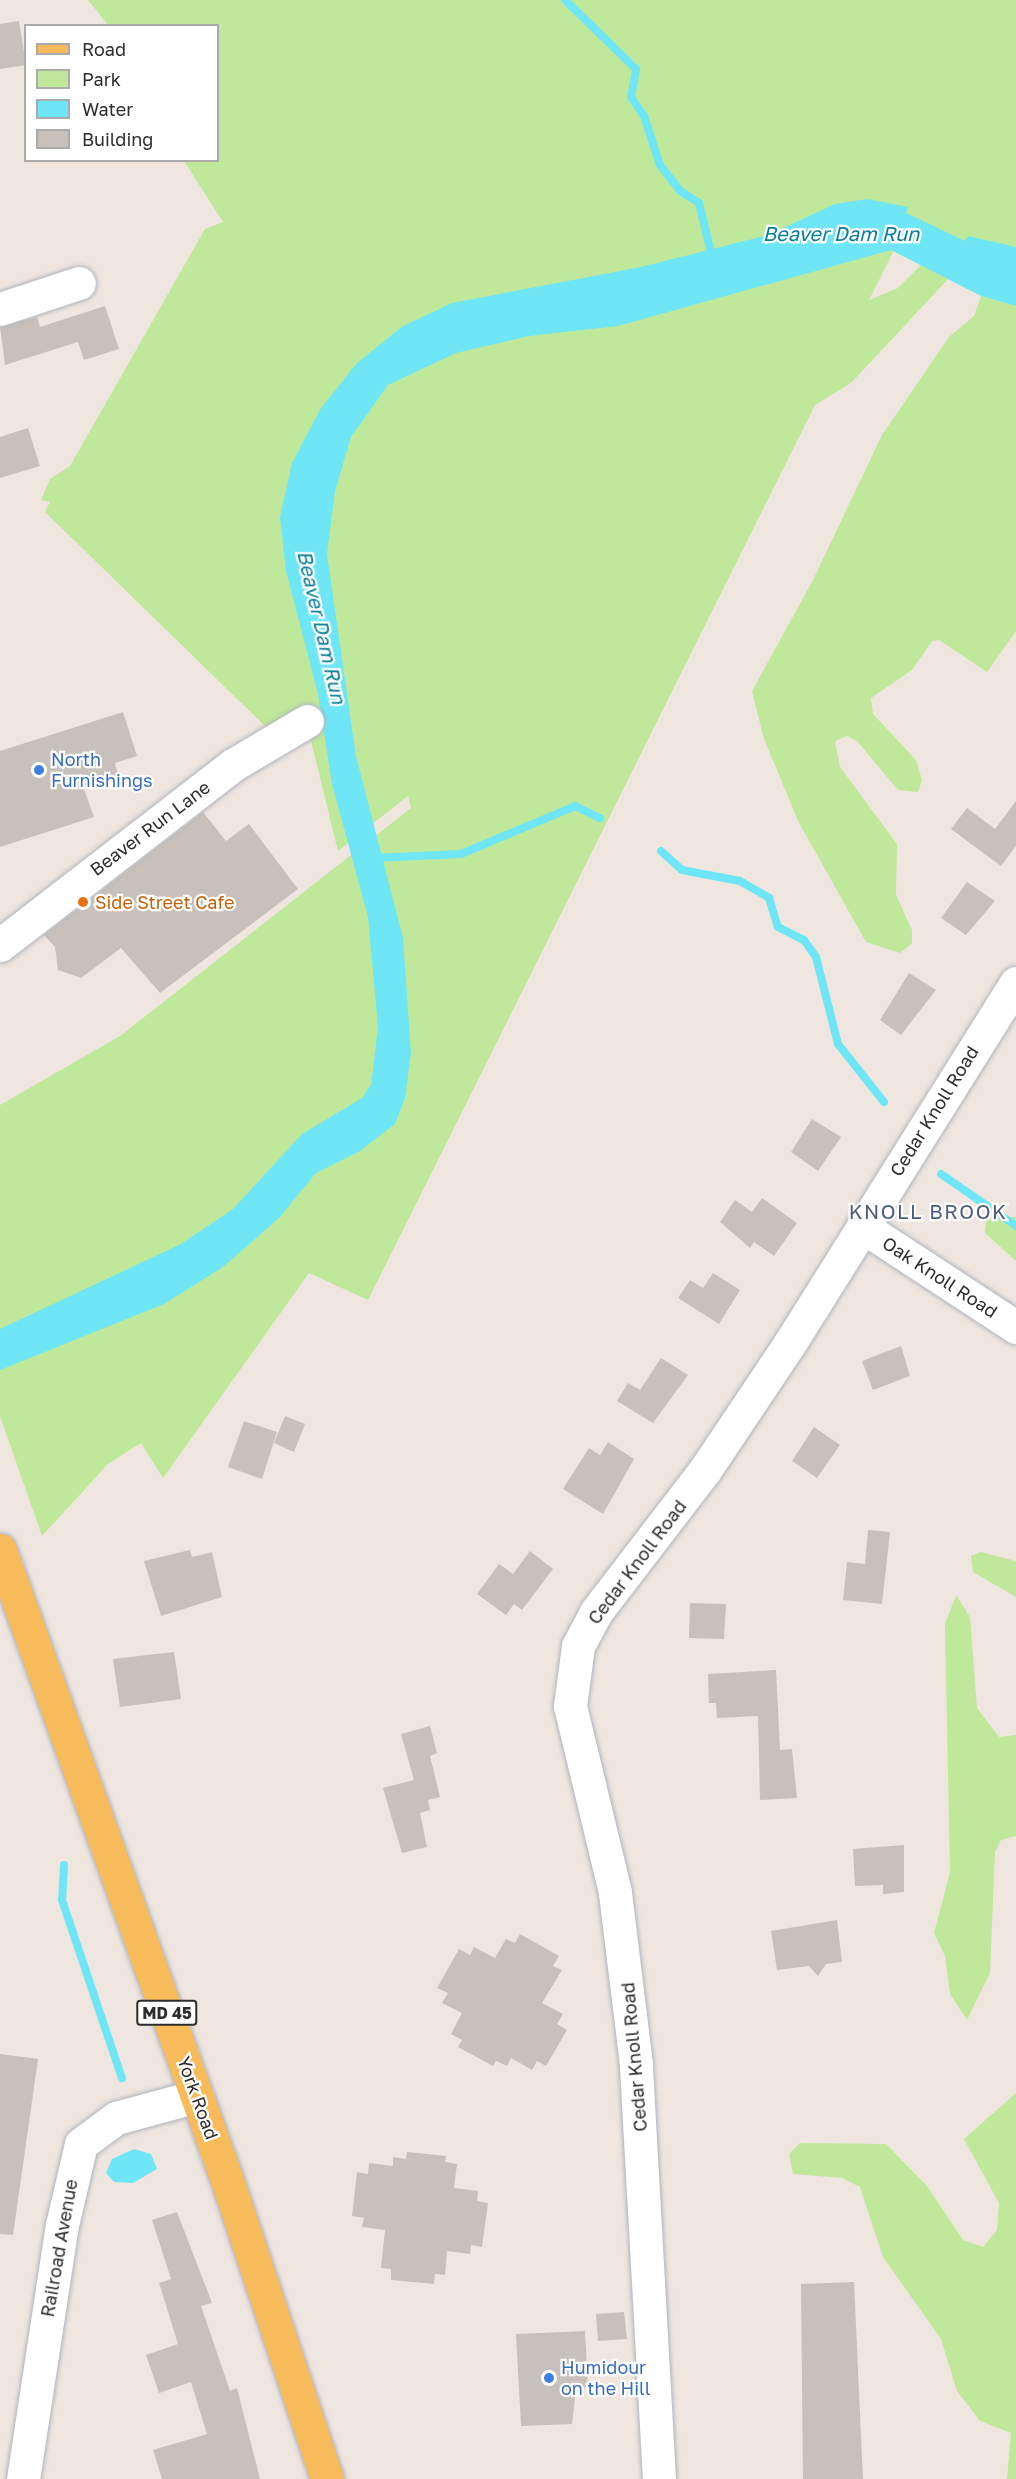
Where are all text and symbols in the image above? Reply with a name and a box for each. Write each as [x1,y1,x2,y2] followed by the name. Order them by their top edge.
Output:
[24,24,219,162] legend
[82,38,126,60] text: Road
[82,68,121,90] text: Park
[82,98,133,120] text: Water
[82,128,153,150] text: Building
[763,221,919,245] water label: Beaver Dam Run
[293,548,351,706] water label: Beaver Dam Run
[51,749,153,792] place label: North Furnishings
[32,763,46,777] marker: North Furnishings
[86,776,214,880] street label: Beaver Run Lane
[95,891,234,913] place label: Side Street Cafe
[76,895,90,909] marker: Side Street Cafe
[885,1042,983,1180] street label: Cedar Knoll Road
[849,1199,1007,1223] district label: KNOLL BROOK
[879,1232,1001,1322] street label: Oak Knoll Road
[583,1496,691,1628] street label: Cedar Knoll Road
[617,1981,651,2133] street label: Cedar Knoll Road
[136,2000,198,2026] road number: MD 45
[173,2054,223,2142] street label: York Road
[36,2177,82,2319] street label: Railroad Avenue
[561,2357,651,2400] place label: Humidour on the Hill
[542,2371,556,2385] marker: Humidour on the Hill

